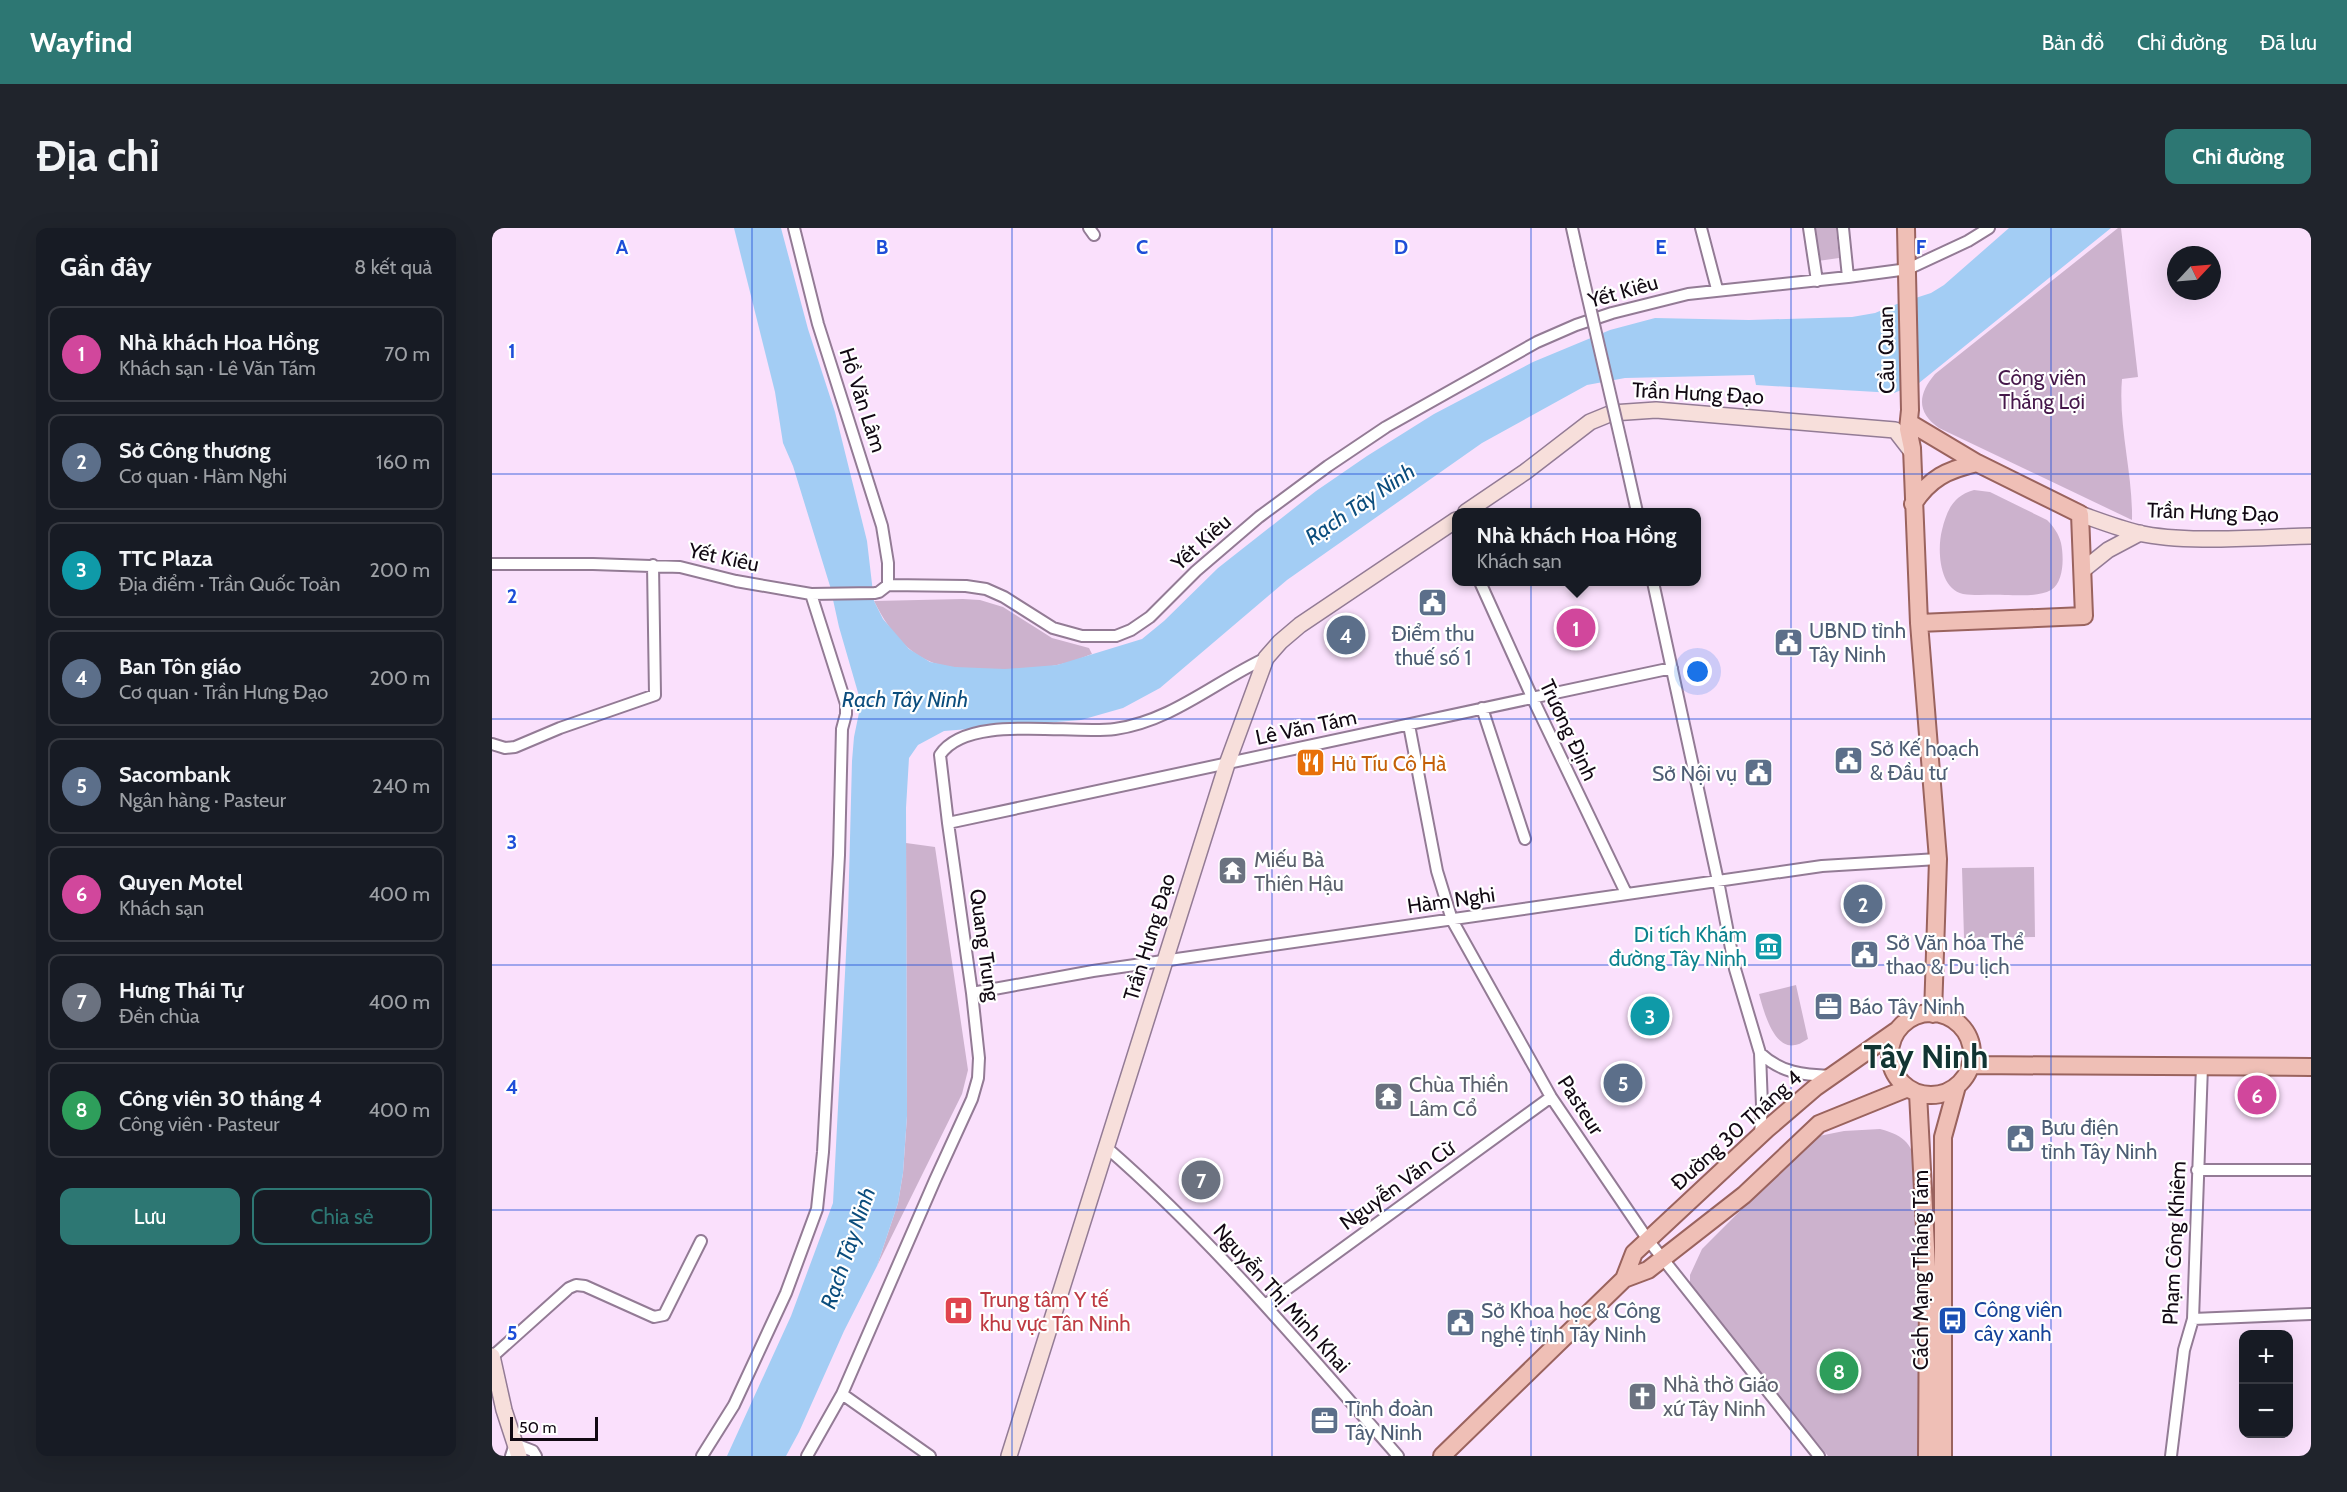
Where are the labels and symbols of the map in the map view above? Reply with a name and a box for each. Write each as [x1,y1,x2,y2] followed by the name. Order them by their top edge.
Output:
[616,235,629,259] text: A
[876,235,888,259] text: B
[1136,235,1148,259] text: C
[1394,235,1408,259] text: D
[1655,235,1667,259] text: E
[1916,235,1927,259] text: F
[2167,246,2221,300] north arrow
[1584,269,1661,313] street label: Yết Kiêu
[1873,306,1899,394] street label: Cầu Quan
[508,339,516,363] text: 1
[834,345,892,455] street label: Hồ Văn Lâm
[1998,365,2086,414] park label: Công viên Thắng Lợi
[1632,377,1764,409] street label: Trần Hưng Đạo
[1300,457,1420,551] water label: Rạch Tây Ninh
[2147,497,2279,527] street label: Trần Hưng Đạo
[1165,509,1236,576] street label: Yết Kiêu
[686,537,761,577] street label: Yết Kiêu
[507,584,517,608] text: 2
[1417,586,1449,618] public building icon: Điểm thu thuế số 1
[1556,606,1596,650] pin: 1
[1326,612,1366,658] pin: 4
[1809,618,1906,667] place label: UBND tỉnh Tây Ninh
[1391,621,1475,670] place label: Điểm thu thuế số 1
[1772,626,1804,658] public building icon: UBND tỉnh Tây Ninh
[1683,657,1712,686] your location
[1535,676,1603,784] street label: Trương Định
[842,686,968,713] water label: Rạch Tây Ninh
[1253,704,1359,750] street label: Lê Văn Tám
[1870,736,1979,785] place label: Sở Kế hoạch & Đầu tư
[1833,744,1865,776] public building icon: Sở Kế hoạch & Đầu tư
[1294,747,1326,779] restaurant icon: Hủ Tíu Cô Hà
[1331,751,1446,776] place label: Hủ Tíu Cô Hà
[1742,757,1774,789] public building icon: Sở Nội vụ
[1652,761,1737,786] place label: Sở Nội vụ
[507,830,517,854] text: 3
[1254,847,1344,896] place label: Miếu Bà Thiên Hậu
[1217,855,1249,887] temple icon: Miếu Bà Thiên Hậu
[1118,870,1180,1004] street label: Trần Hưng Đạo
[1405,881,1497,919] street label: Hàm Nghi
[1844,882,1882,926] pin: 2
[965,887,1005,1003] street label: Quang Trung
[1609,922,1747,971] place label: Di tích Khám đường Tây Ninh
[1752,930,1784,962] museum icon: Di tích Khám đường Tây Ninh
[1886,930,2024,979] place label: Sở Văn hóa Thể thao & Du lịch
[1849,938,1881,970] public building icon: Sở Văn hóa Thể thao & Du lịch
[1812,990,1844,1022] office icon: Báo Tây Ninh
[1630,994,1670,1038] pin: 3
[1849,994,1965,1019] place label: Báo Tây Ninh
[1864,1036,1988,1076] district label: Tây Ninh
[1604,1060,1642,1106] pin: 5
[1666,1065,1806,1195] street label: Đường 30 Tháng 4
[1553,1071,1610,1140] street label: Pasteur
[1409,1072,1509,1121] place label: Chùa Thiền Lâm Cổ
[2238,1072,2276,1118] pin: 6
[506,1075,518,1099] text: 4
[1372,1080,1404,1112] temple icon: Chùa Thiền Lâm Cổ
[2041,1115,2157,1164] place label: Bưu điện tỉnh Tây Ninh
[2004,1123,2036,1155] public building icon: Bưu điện tỉnh Tây Ninh
[1335,1134,1461,1235] street label: Nguyễn Văn Cừ
[1182,1158,1220,1202] pin: 7
[2157,1160,2191,1326] street label: Phạm Công Khiêm
[1908,1170,1933,1370] street label: Cách Mạng Tháng Tám
[815,1184,881,1312] water label: Rạch Tây Ninh
[1208,1218,1356,1378] street label: Nguyễn Thị Minh Khai
[980,1287,1131,1336] place label: Trung tâm Y tế khu vực Tân Ninh
[943,1295,975,1327] hospital icon: Trung tâm Y tế khu vực Tân Ninh
[1974,1297,2062,1346] place label: Công viên cây xanh
[1481,1298,1661,1347] place label: Sở Khoa học & Công nghệ tỉnh Tây Ninh
[1937,1305,1969,1337] bus stop icon: Công viên cây xanh
[1444,1306,1476,1338] public building icon: Sở Khoa học & Công nghệ tỉnh Tây Ninh
[507,1321,517,1345] text: 5
[1820,1348,1858,1394] pin: 8
[1663,1372,1779,1421] place label: Nhà thờ Giáo xứ Tây Ninh
[1626,1380,1658,1412] church icon: Nhà thờ Giáo xứ Tây Ninh
[1345,1396,1433,1445] place label: Tỉnh đoàn Tây Ninh
[1308,1404,1340,1436] office icon: Tỉnh đoàn Tây Ninh
[510,1414,598,1442] scale bar

